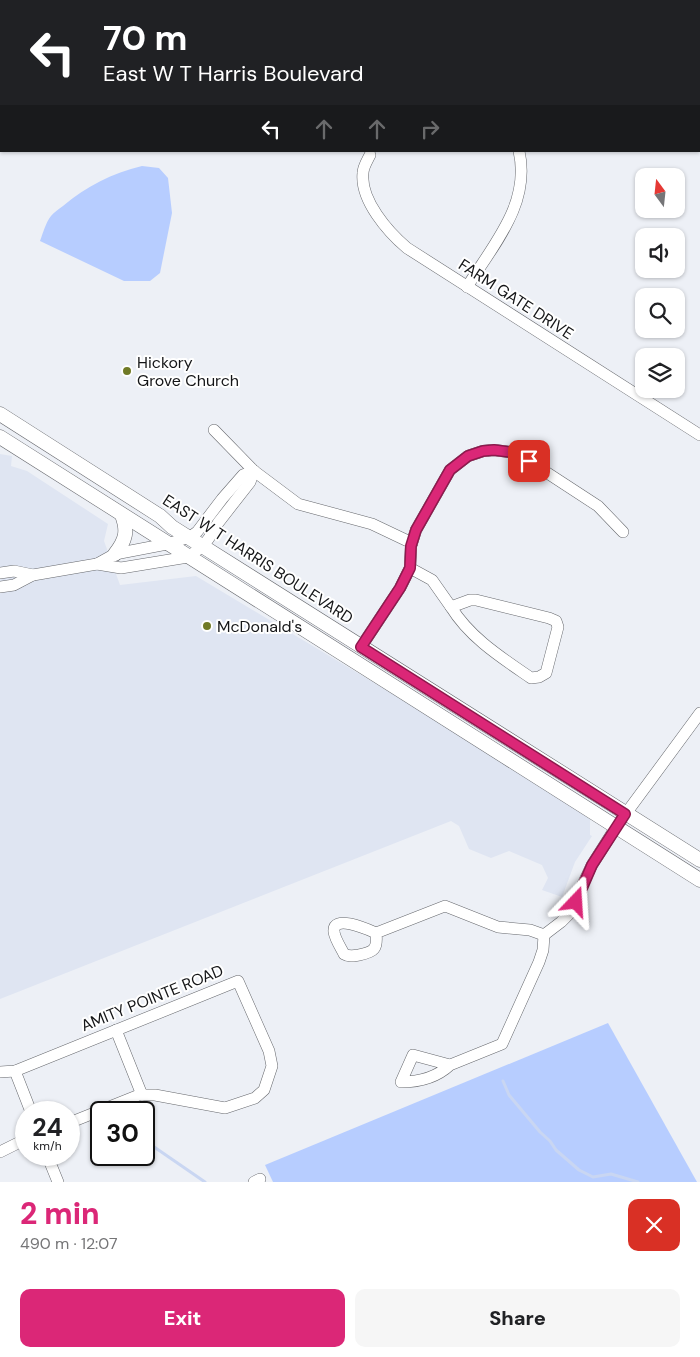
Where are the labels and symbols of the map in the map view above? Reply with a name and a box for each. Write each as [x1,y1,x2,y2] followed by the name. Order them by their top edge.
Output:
[635,168,685,218] north arrow
[454,254,578,344] street label: FARM GATE DRIVE
[137,352,239,391] place label: Hickory Grove Church
[121,365,133,377] marker: Hickory Grove Church
[508,440,550,482] pin
[159,489,357,629] street label: EAST W T HARRIS BOULEVARD
[217,616,302,637] place label: McDonald's
[201,620,213,632] marker: McDonald's
[549,875,601,927] position arrow
[78,960,226,1036] street label: AMITY POINTE ROAD
[90,1101,155,1166] speed limit sign: 30

